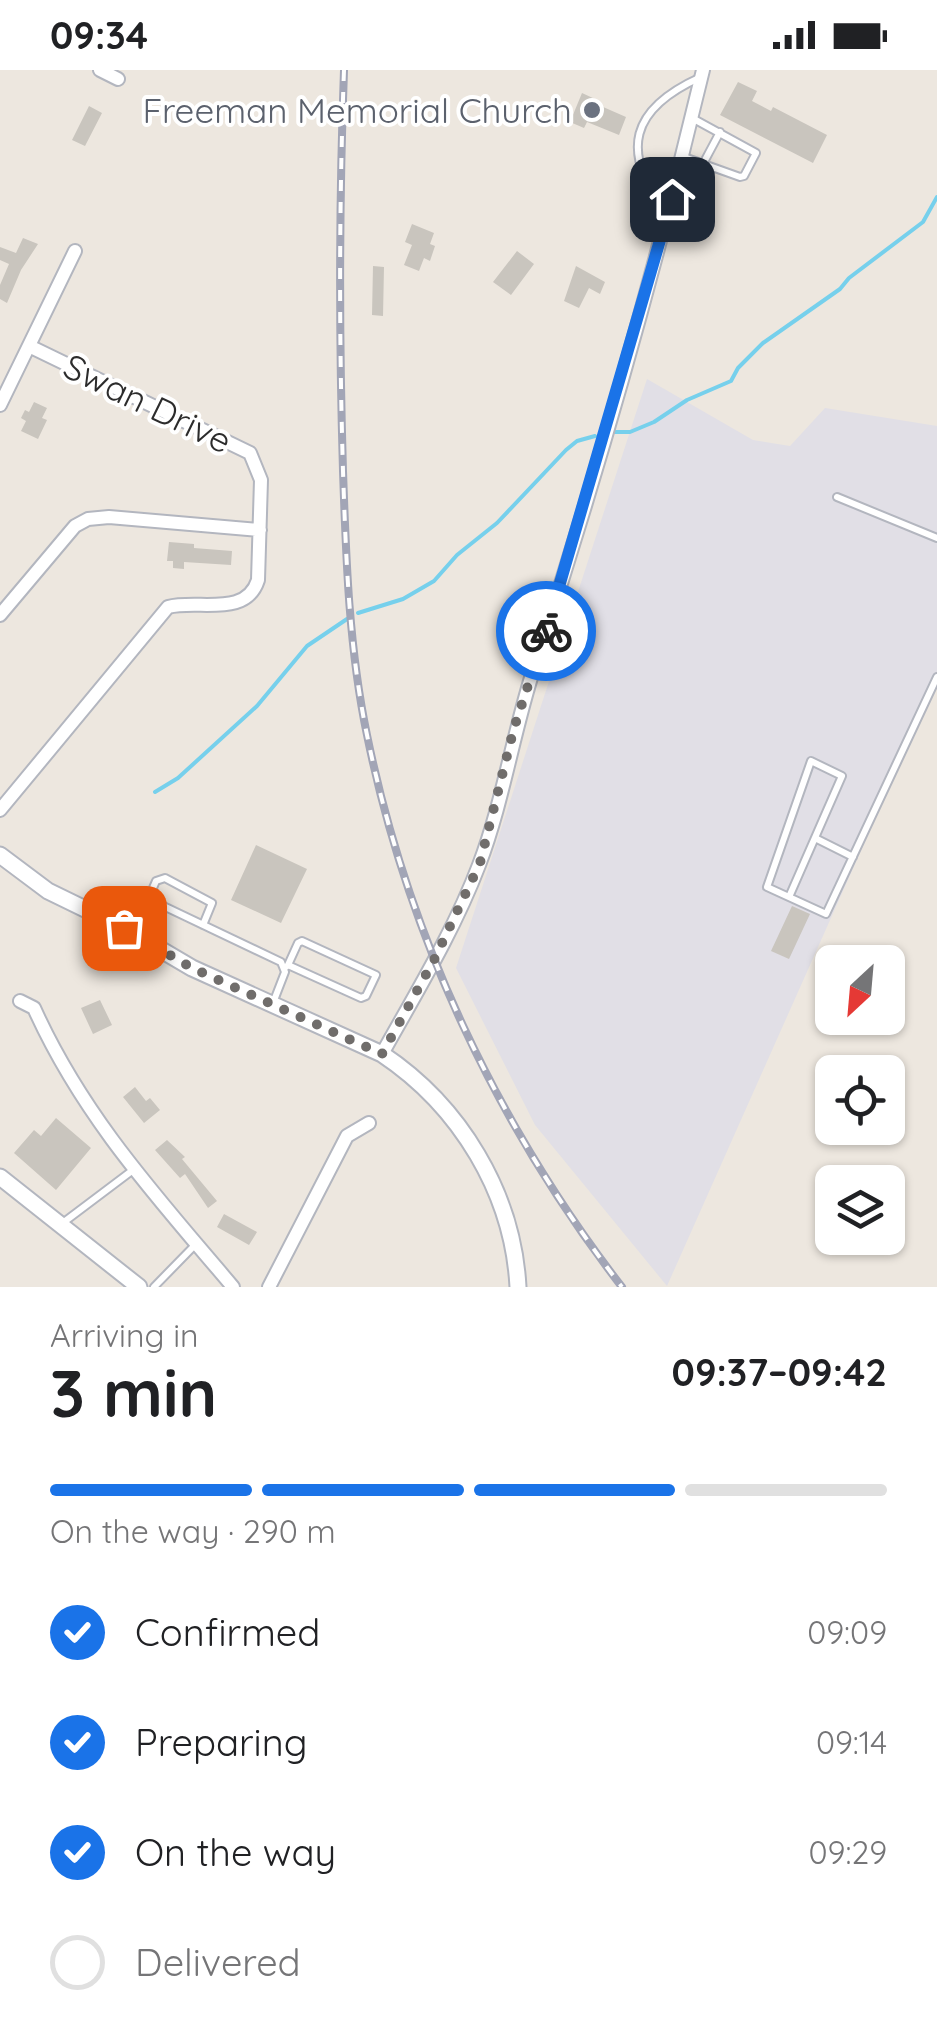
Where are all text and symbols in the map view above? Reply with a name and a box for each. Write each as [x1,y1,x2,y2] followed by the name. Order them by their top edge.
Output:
[50,11,148,59] text: 09:34
[142,88,572,132] place label: Freeman Memorial Church
[581,99,603,121] marker: Freeman Memorial Church
[630,157,715,242] pin
[645,172,700,227] icon: home
[57,343,239,463] street label: Swan Drive
[496,581,596,681] courier
[519,604,574,659] icon: bike
[82,886,167,971] pin
[97,901,152,956] icon: bag
[815,945,905,1035] north arrow
[815,945,905,1255] map controls
[815,1055,905,1145] button: locate
[815,1165,905,1255] button: layers
[50,1315,199,1355] text: Arriving in
[672,1348,887,1396] text: 09:37–09:42
[50,1352,217,1433] text: 3 min
[50,1511,336,1551] text: On the way · 290 m
[50,1605,105,1660] icon: check
[135,1608,320,1656] text: Confirmed
[807,1612,887,1652] text: 09:09
[50,1715,105,1770] icon: check
[135,1718,307,1766] text: Preparing
[816,1722,887,1762] text: 09:14
[50,1825,105,1880] icon: check
[135,1828,336,1876] text: On the way
[809,1832,887,1872] text: 09:29
[135,1938,301,1986] text: Delivered

